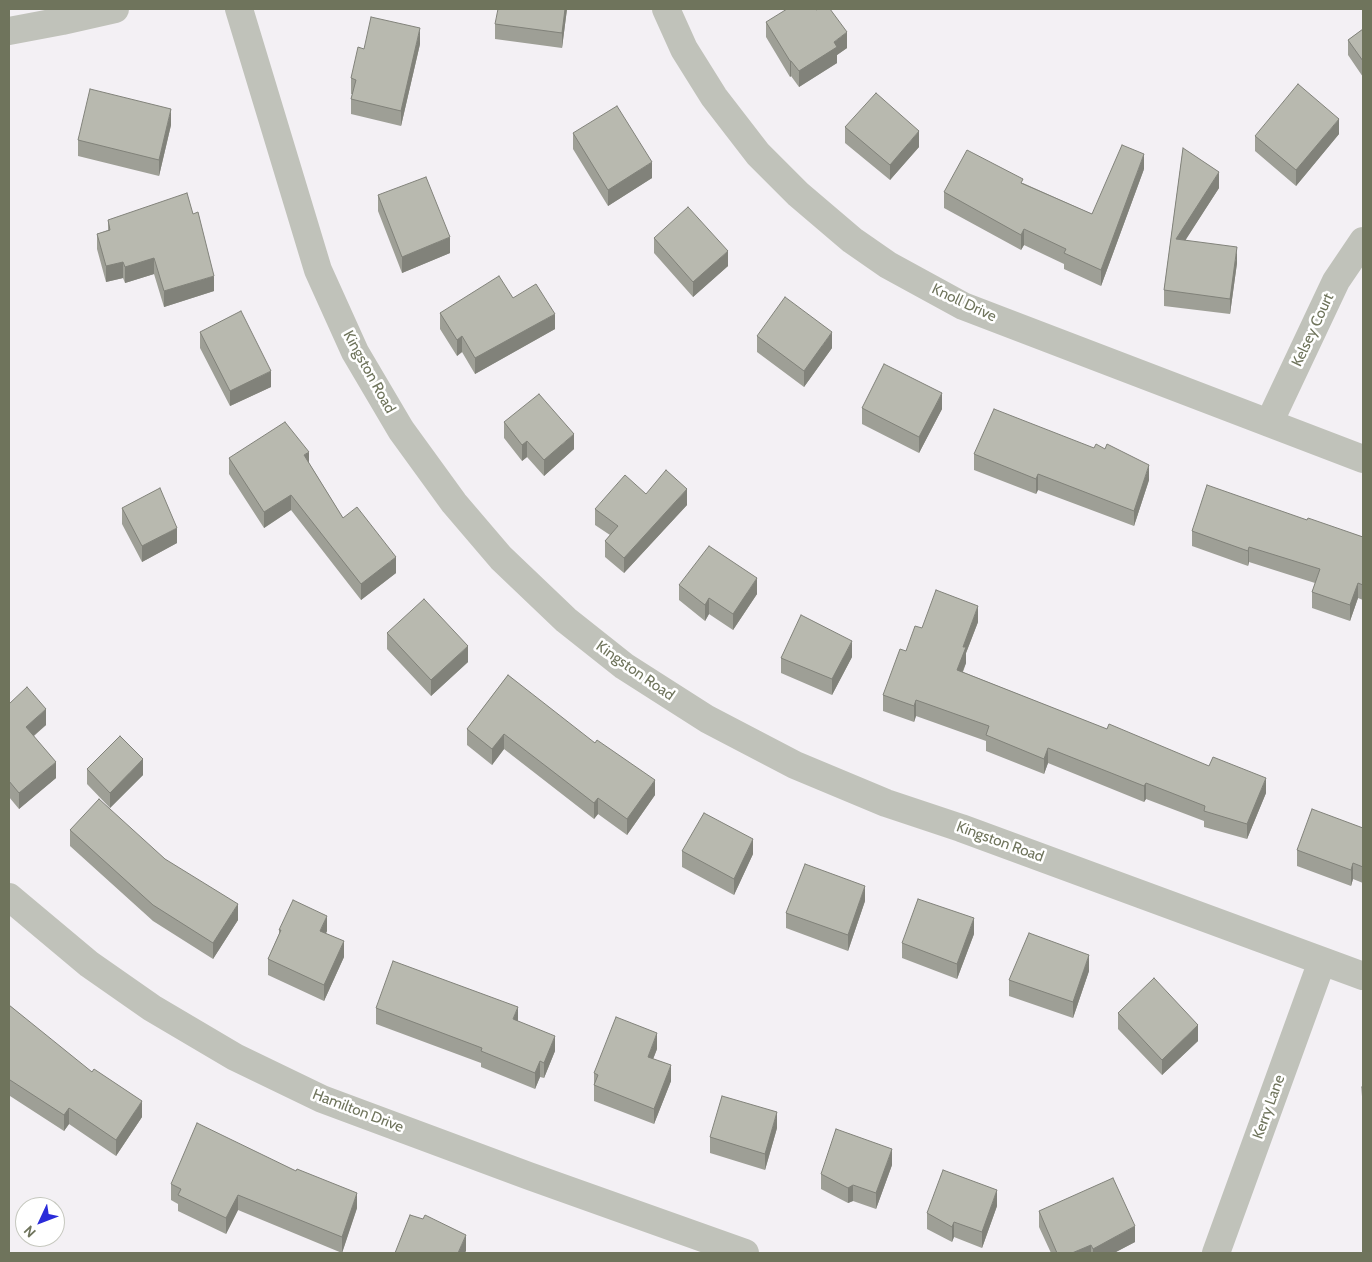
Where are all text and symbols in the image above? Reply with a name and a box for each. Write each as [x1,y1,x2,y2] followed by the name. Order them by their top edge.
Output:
[929,280,999,326] street label: Knoll Drive
[1288,290,1338,370] street label: Kelsey Court
[339,328,399,416] street label: Kingston Road
[592,637,678,705] street label: Kingston Road
[954,818,1046,866] street label: Kingston Road
[1249,1073,1289,1141] street label: Kerry Lane
[310,1085,406,1137] street label: Hamilton Drive
[15,1197,65,1247] north arrow
[20,1222,40,1241] text: N

